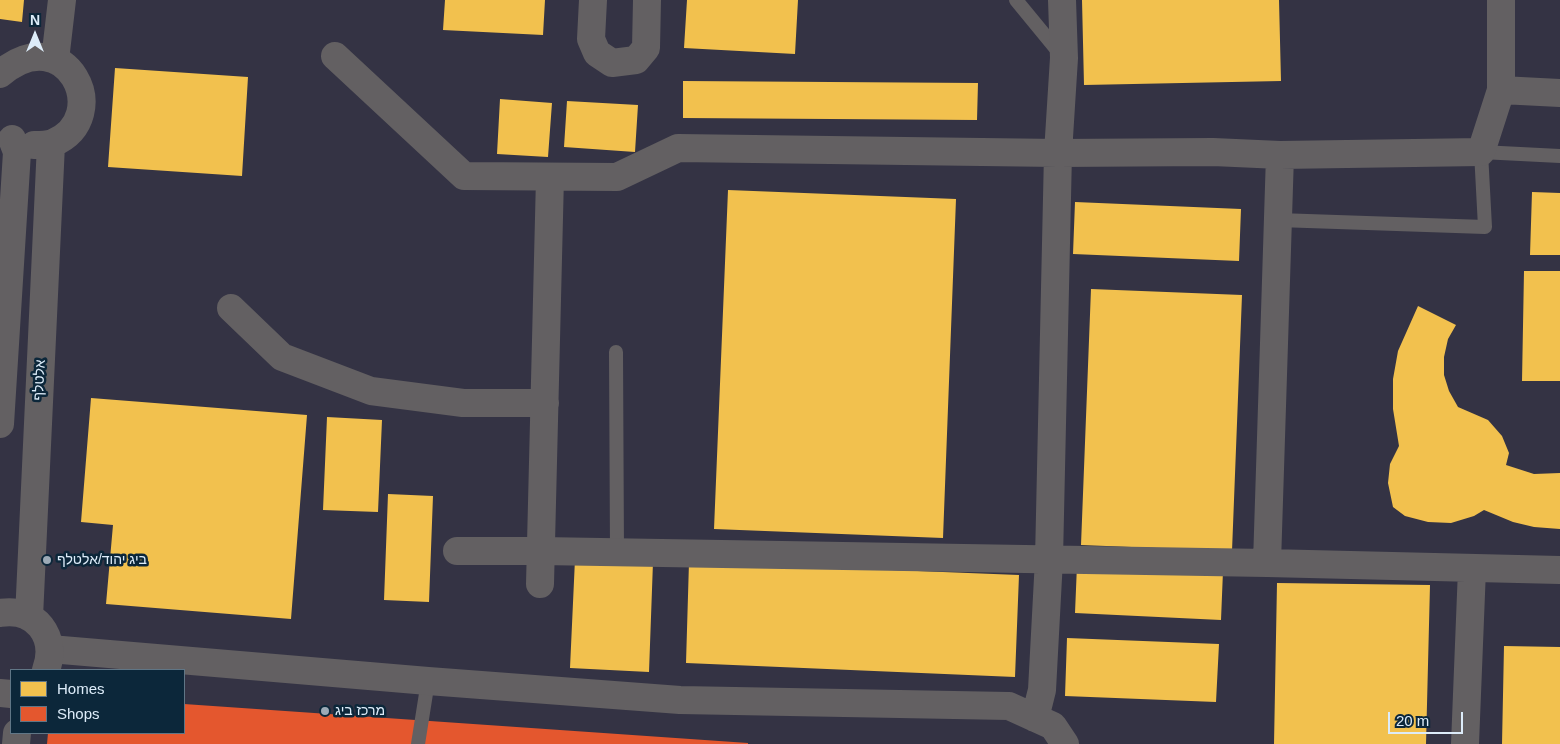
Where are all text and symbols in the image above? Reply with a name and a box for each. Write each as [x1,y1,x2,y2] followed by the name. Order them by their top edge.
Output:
[10,10,60,60] north arrow
[30,12,40,28] text: N
[31,359,49,401] street label: אלטלף
[57,552,147,568] place label: ביג יהוד/אלטלף
[41,554,53,566] marker: ביג יהוד/אלטלף
[10,669,185,734] legend
[57,680,105,697] text: Homes
[1390,702,1465,734] scale bar
[335,703,385,719] place label: מרכז ביג
[57,705,100,722] text: Shops
[319,705,331,717] marker: מרכז ביג
[1396,712,1429,729] text: 20 m

